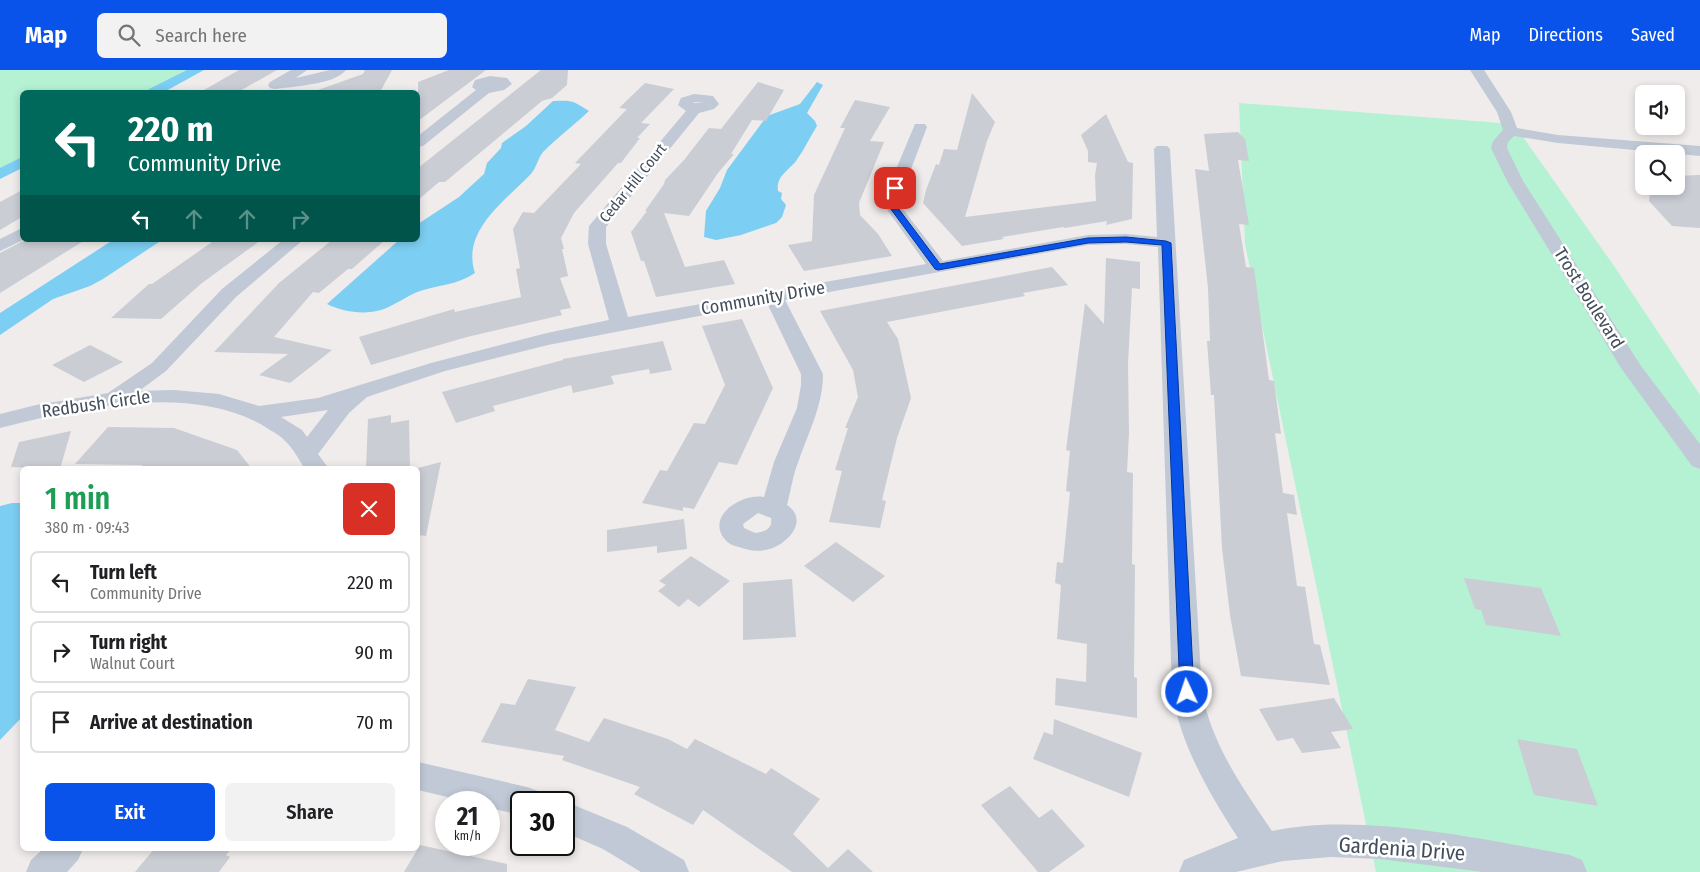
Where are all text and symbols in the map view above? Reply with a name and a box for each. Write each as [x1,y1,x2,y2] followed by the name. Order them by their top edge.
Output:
[97,13,447,58] search box
[25,21,67,49] text: Map
[115,21,143,49] icon: search
[155,24,247,47] text: Search here
[1469,24,1501,46] text: Map
[1529,24,1603,46] text: Directions
[1631,24,1675,46] text: Saved
[1635,85,1685,195] map controls
[1635,85,1685,135] button: sound
[128,108,214,150] text: 220 m
[45,110,110,175] icon: left
[596,140,670,226] street label: Cedar Hill Court
[1635,145,1685,195] button: search
[128,150,281,177] text: Community Drive
[874,167,916,209] pin
[881,174,909,202] icon: arrive
[127,205,155,233] icon: left
[180,205,208,233] icon: ahead
[233,205,261,233] icon: ahead
[286,205,314,233] icon: right
[1549,243,1629,353] street label: Trost Boulevard
[699,276,827,320] street label: Community Drive
[40,385,152,422] street label: Redbush Circle
[45,481,110,517] text: 1 min
[343,483,395,535] button: close
[45,518,130,537] text: 380 m · 09:43
[90,561,157,584] text: Turn left
[47,568,75,596] icon: left
[347,571,393,594] text: 220 m
[90,584,202,603] text: Community Drive
[90,631,167,654] text: Turn right
[47,638,75,666] icon: right
[355,641,393,664] text: 90 m
[90,654,175,673] text: Walnut Court
[1160,665,1212,717] position arrow
[47,708,75,736] icon: arrive
[90,711,253,734] text: Arrive at destination
[357,711,393,734] text: 70 m
[45,783,215,841] button: Exit
[225,783,395,841] button: Share
[510,791,575,856] speed limit sign: 30
[457,802,478,832] text: 21
[454,829,481,843] text: km/h
[1338,832,1466,866] street label: Gardenia Drive

